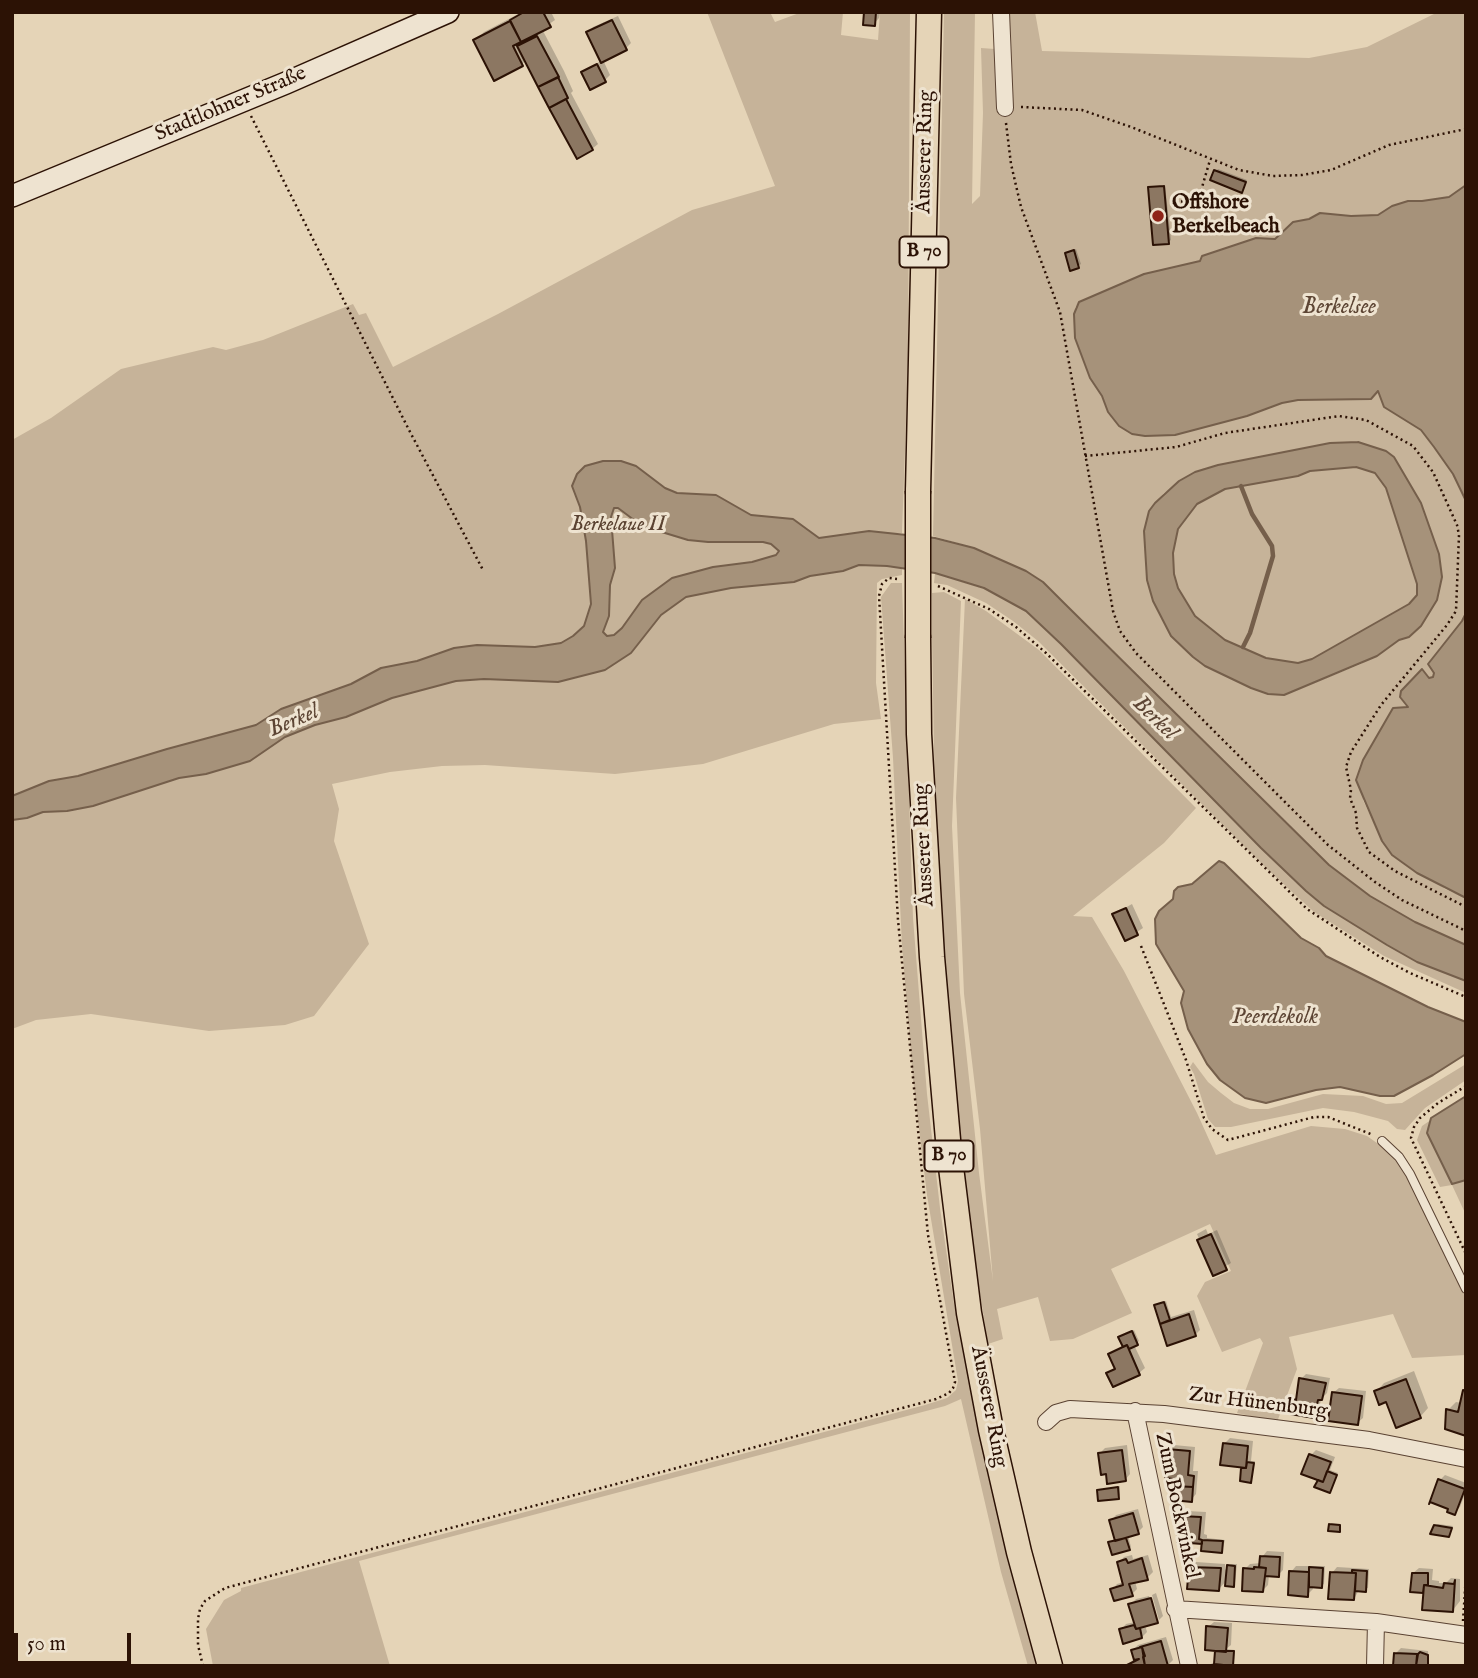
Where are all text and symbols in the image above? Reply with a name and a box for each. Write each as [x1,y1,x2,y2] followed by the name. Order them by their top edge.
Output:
[152,62,310,148] street label: Stadtlohner Straße
[912,90,940,214] street label: Äusserer Ring
[1172,191,1280,241] place label: Offshore Berkelbeach
[1150,208,1166,224] marker: Offshore Berkelbeach
[900,236,948,268] road number: B 70
[1302,294,1376,322] water label: Berkelsee
[571,513,665,539] park label: Berkelaue II
[1126,691,1182,747] water label: Berkel
[265,699,323,745] water label: Berkel
[909,783,941,907] street label: Äusserer Ring
[1232,1004,1318,1032] water label: Peerdekolk
[925,1140,974,1172] road number: B 70
[964,1344,1012,1470] street label: Äusserer Ring
[1187,1383,1329,1425] street label: Zur Hünenburg
[1148,1431,1204,1581] street label: Zum Bockwinkel
[18,1618,135,1662] scale bar
[27,1631,66,1658] text: 50 m

